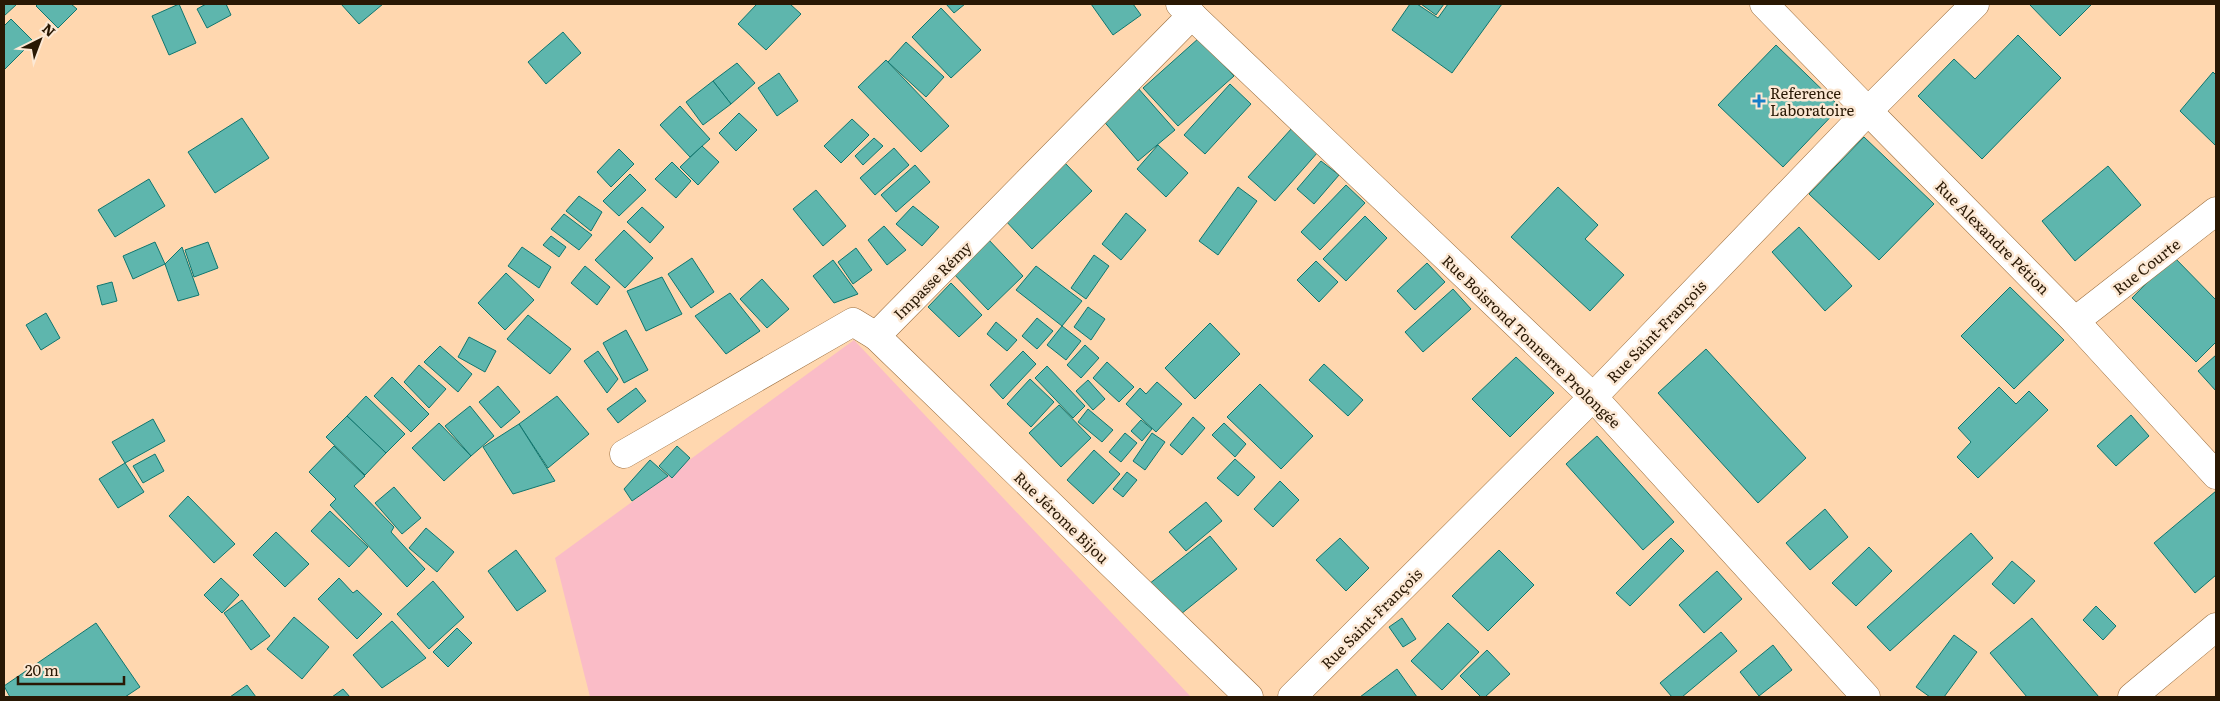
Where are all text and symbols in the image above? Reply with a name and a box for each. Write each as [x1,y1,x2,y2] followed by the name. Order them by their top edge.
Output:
[15,15,65,65] north arrow
[38,18,61,41] text: N
[1770,81,1854,121] place label: Reference Laboratoire
[1752,94,1766,108] marker: Reference Laboratoire
[1931,175,2055,299] street label: Rue Alexandre Pétion
[2107,232,2185,300] street label: Rue Courte
[888,235,977,324] street label: Impasse Rémy
[1437,249,1627,433] street label: Rue Boisrond Tonnerre Prolongée
[1601,274,1711,388] street label: Rue Saint-François
[1009,465,1115,569] street label: Rue Jérome Bijou
[1315,562,1427,674] street label: Rue Saint-François
[18,654,124,686] scale bar
[25,658,59,681] text: 20 m

